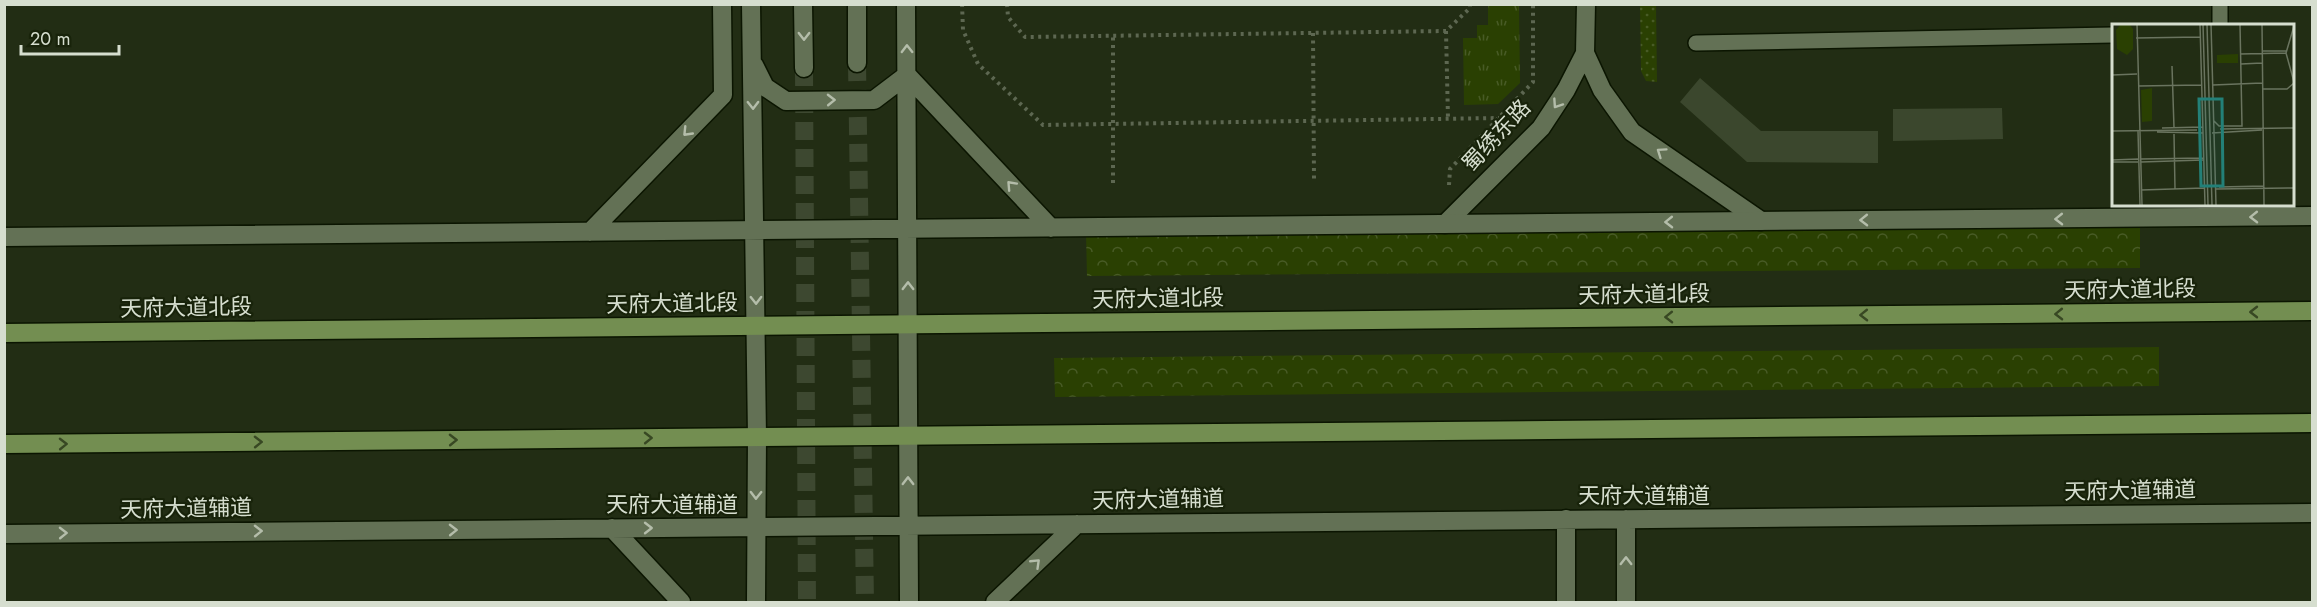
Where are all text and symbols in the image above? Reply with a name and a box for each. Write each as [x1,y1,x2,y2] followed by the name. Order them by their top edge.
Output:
[21,18,118,56] scale bar
[2112,24,2293,206] inset map
[30,26,70,52] text: 20 m
[798,32,810,41] one-way arrow
[901,45,913,54] one-way arrow
[1454,92,1538,178] street label: 蜀绣东路
[827,94,836,107] one-way arrow
[1553,97,1564,108] one-way arrow
[747,100,759,109] one-way arrow
[683,125,694,136] one-way arrow
[1656,148,1667,159] one-way arrow
[1007,182,1018,192] one-way arrow
[2250,211,2259,223] one-way arrow
[2055,213,2064,225] one-way arrow
[1860,214,1869,226] one-way arrow
[1665,216,1674,228] one-way arrow
[2064,272,2196,306] street label: 天府大道北段
[1578,277,1710,311] street label: 天府大道北段
[1092,281,1224,315] street label: 天府大道北段
[902,282,914,291] one-way arrow
[606,286,738,320] street label: 天府大道北段
[120,290,252,324] street label: 天府大道北段
[749,295,762,304] one-way arrow
[2250,306,2259,318] one-way arrow
[2055,308,2064,320] one-way arrow
[1860,309,1869,322] one-way arrow
[1665,311,1674,323] one-way arrow
[643,432,652,444] one-way arrow
[448,434,457,446] one-way arrow
[253,436,262,448] one-way arrow
[58,438,67,450] one-way arrow
[2064,473,2196,507] street label: 天府大道辅道
[902,477,914,486] one-way arrow
[1578,479,1710,511] street label: 天府大道辅道
[1092,482,1224,516] street label: 天府大道辅道
[606,488,738,520] street label: 天府大道辅道
[750,490,763,499] one-way arrow
[120,491,252,525] street label: 天府大道辅道
[643,522,652,534] one-way arrow
[448,523,457,536] one-way arrow
[253,525,262,537] one-way arrow
[58,527,67,539] one-way arrow
[1620,556,1632,565] one-way arrow
[1029,559,1040,570] one-way arrow

